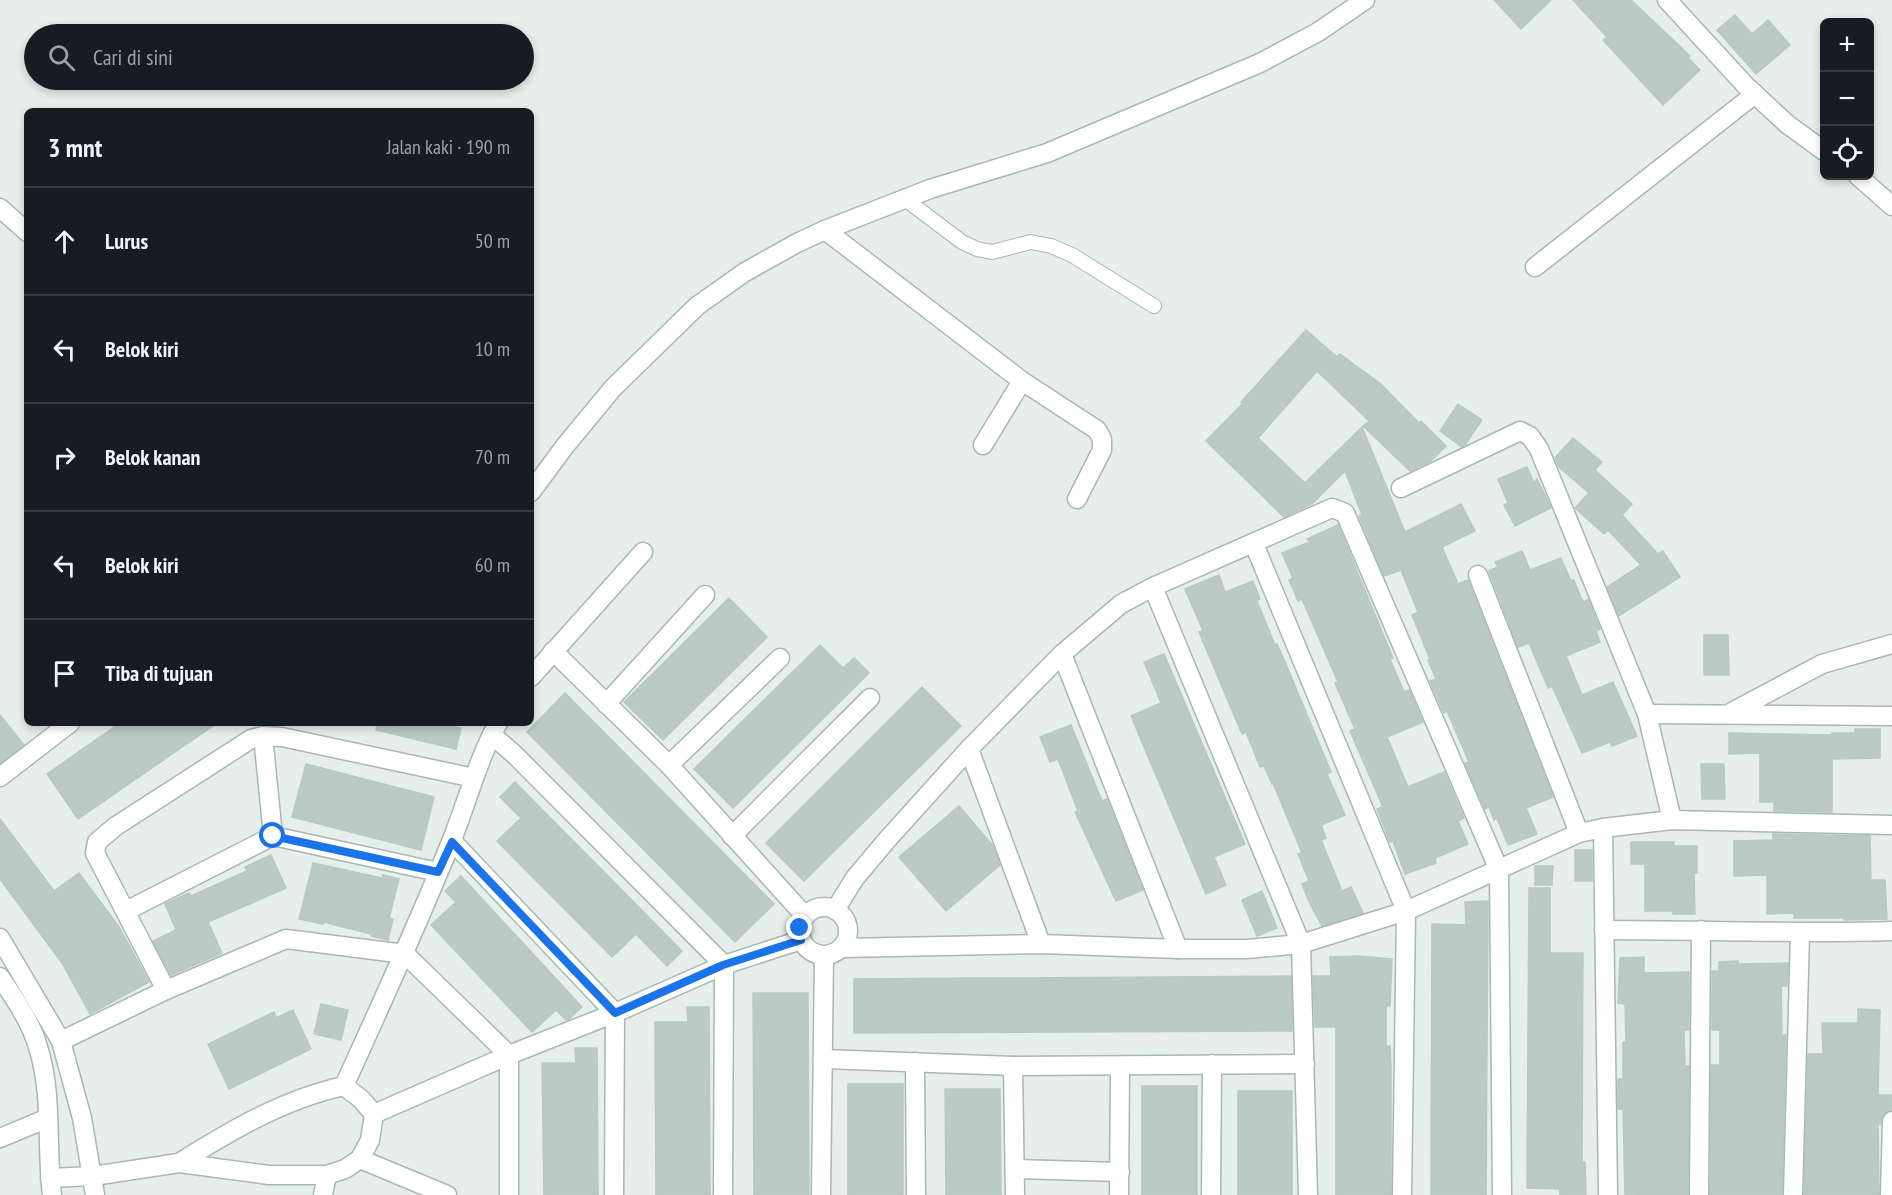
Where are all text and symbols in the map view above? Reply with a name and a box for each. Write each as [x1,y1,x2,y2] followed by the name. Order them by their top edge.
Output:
[1820,18,1874,180] map controls
[1820,18,1874,72] button: +
[24,24,534,90] search box
[45,41,78,74] icon: search
[93,43,173,71] text: Cari di sini
[1820,72,1874,126] button: −
[1820,126,1874,180] button: locate
[48,131,102,164] text: 3 mnt
[387,134,510,160] text: Jalan kaki · 190 m
[48,225,81,258] icon: ahead
[105,227,148,255] text: Lurus
[475,228,510,254] text: 50 m
[48,333,81,366] icon: left
[105,335,179,363] text: Belok kiri
[475,336,510,362] text: 10 m
[48,441,81,474] icon: right
[105,443,200,471] text: Belok kanan
[475,444,510,470] text: 70 m
[48,549,81,582] icon: left
[105,551,179,579] text: Belok kiri
[475,552,510,578] text: 60 m
[48,657,81,690] icon: arrive
[105,659,213,687] text: Tiba di tujuan
[259,822,285,848] route start
[786,914,812,940] route end

